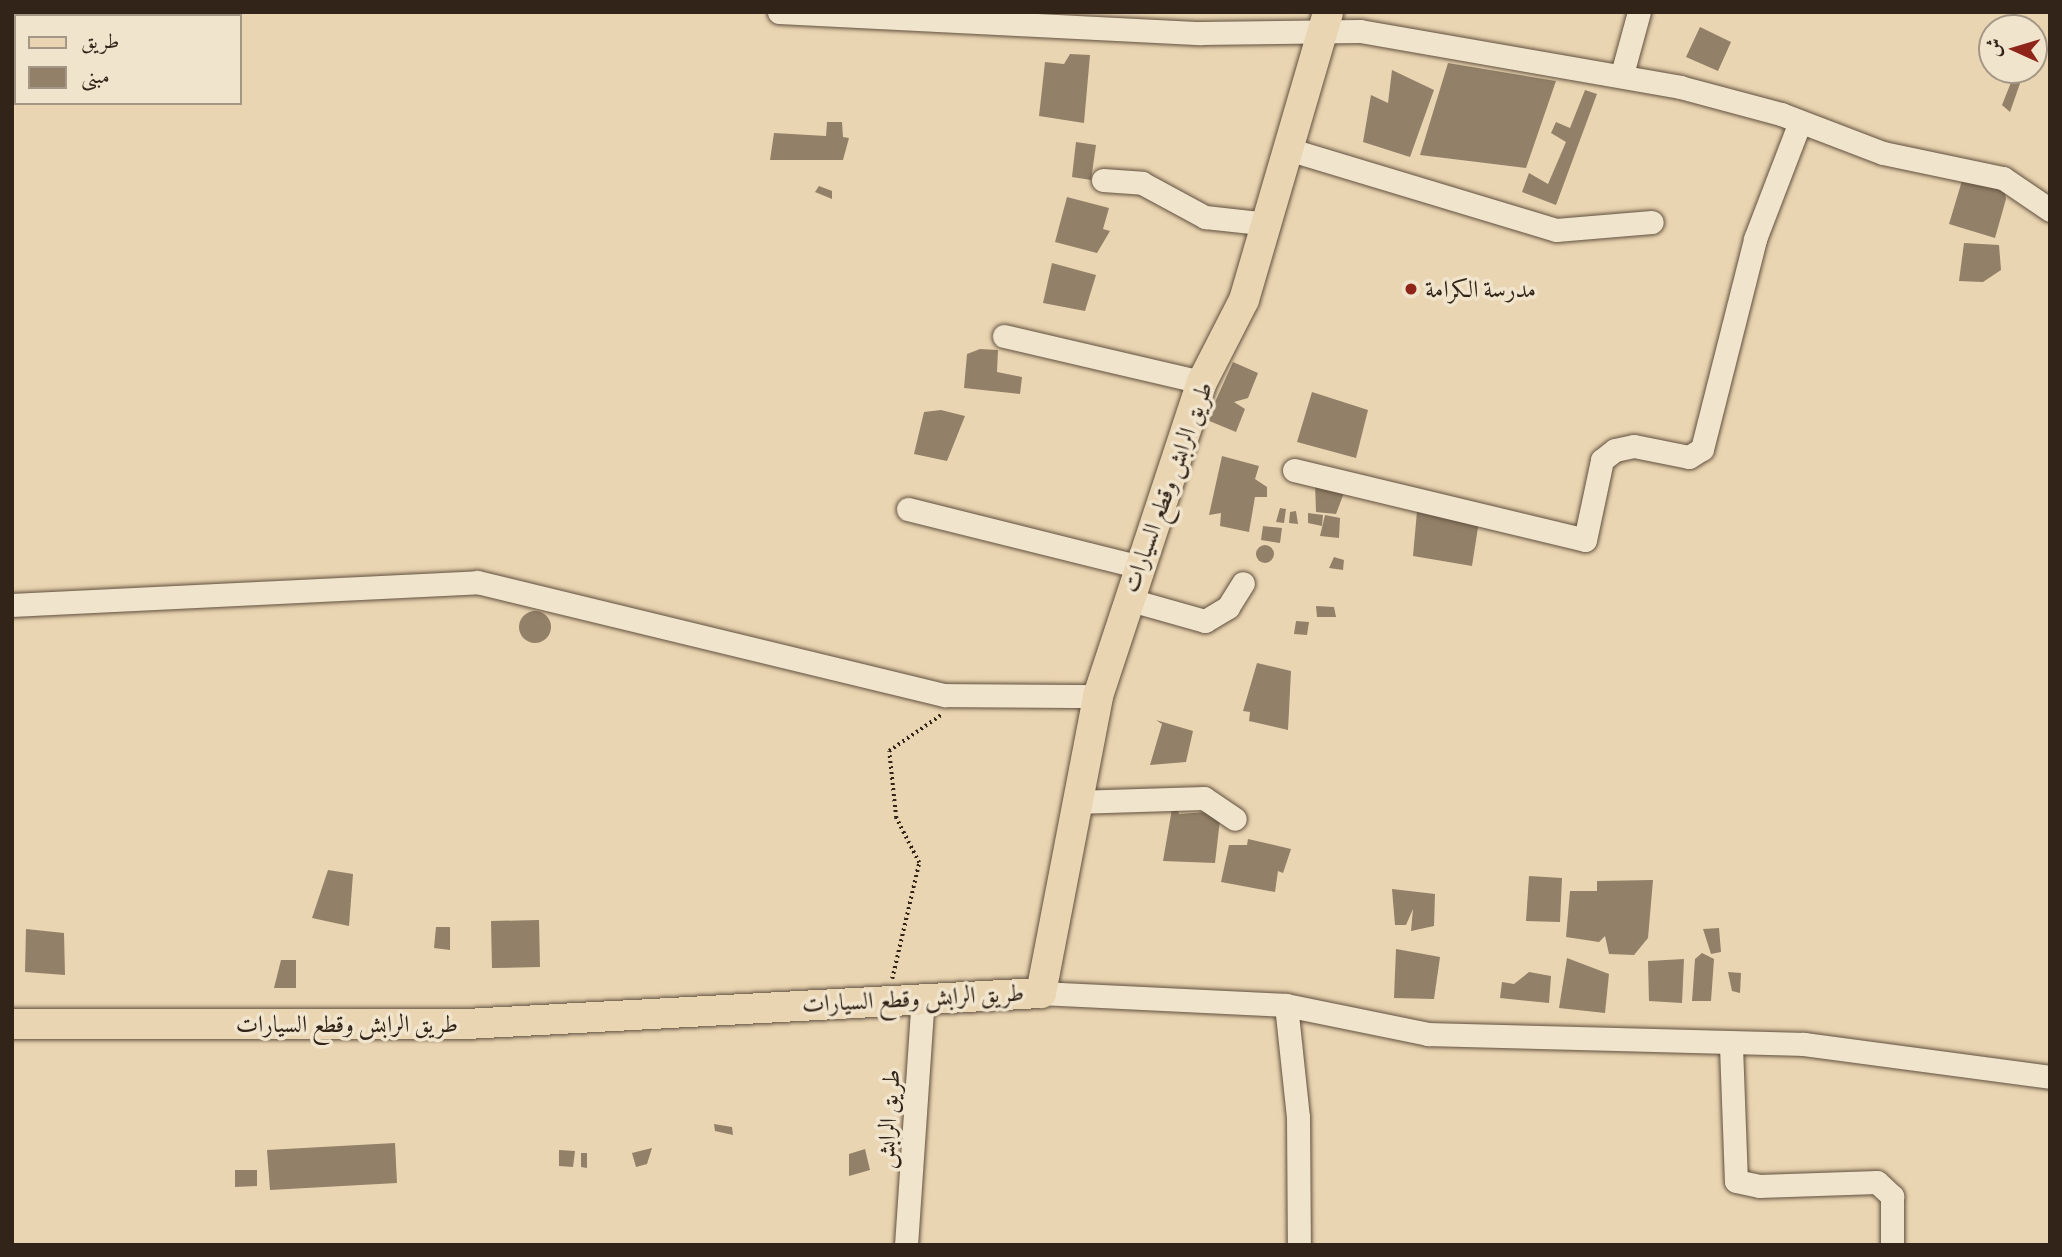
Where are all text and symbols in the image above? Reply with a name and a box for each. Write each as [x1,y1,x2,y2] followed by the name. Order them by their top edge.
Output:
[14,14,242,105] legend
[1978,14,2048,84] north arrow
[81,27,119,54] text: طريق
[1980,37,2007,58] text: ش
[81,62,110,89] text: مبنى
[1425,275,1536,303] place label: مدرسة الكرامة
[1403,281,1419,297] marker: مدرسة الكرامة
[1115,378,1219,596] street label: طريق الرابش وقطع السيارات
[801,978,1025,1018] street label: طريق الرابش وقطع السيارات
[236,1010,458,1038] street label: طريق الرابش وقطع السيارات
[870,1068,906,1170] street label: طريق الرابش

